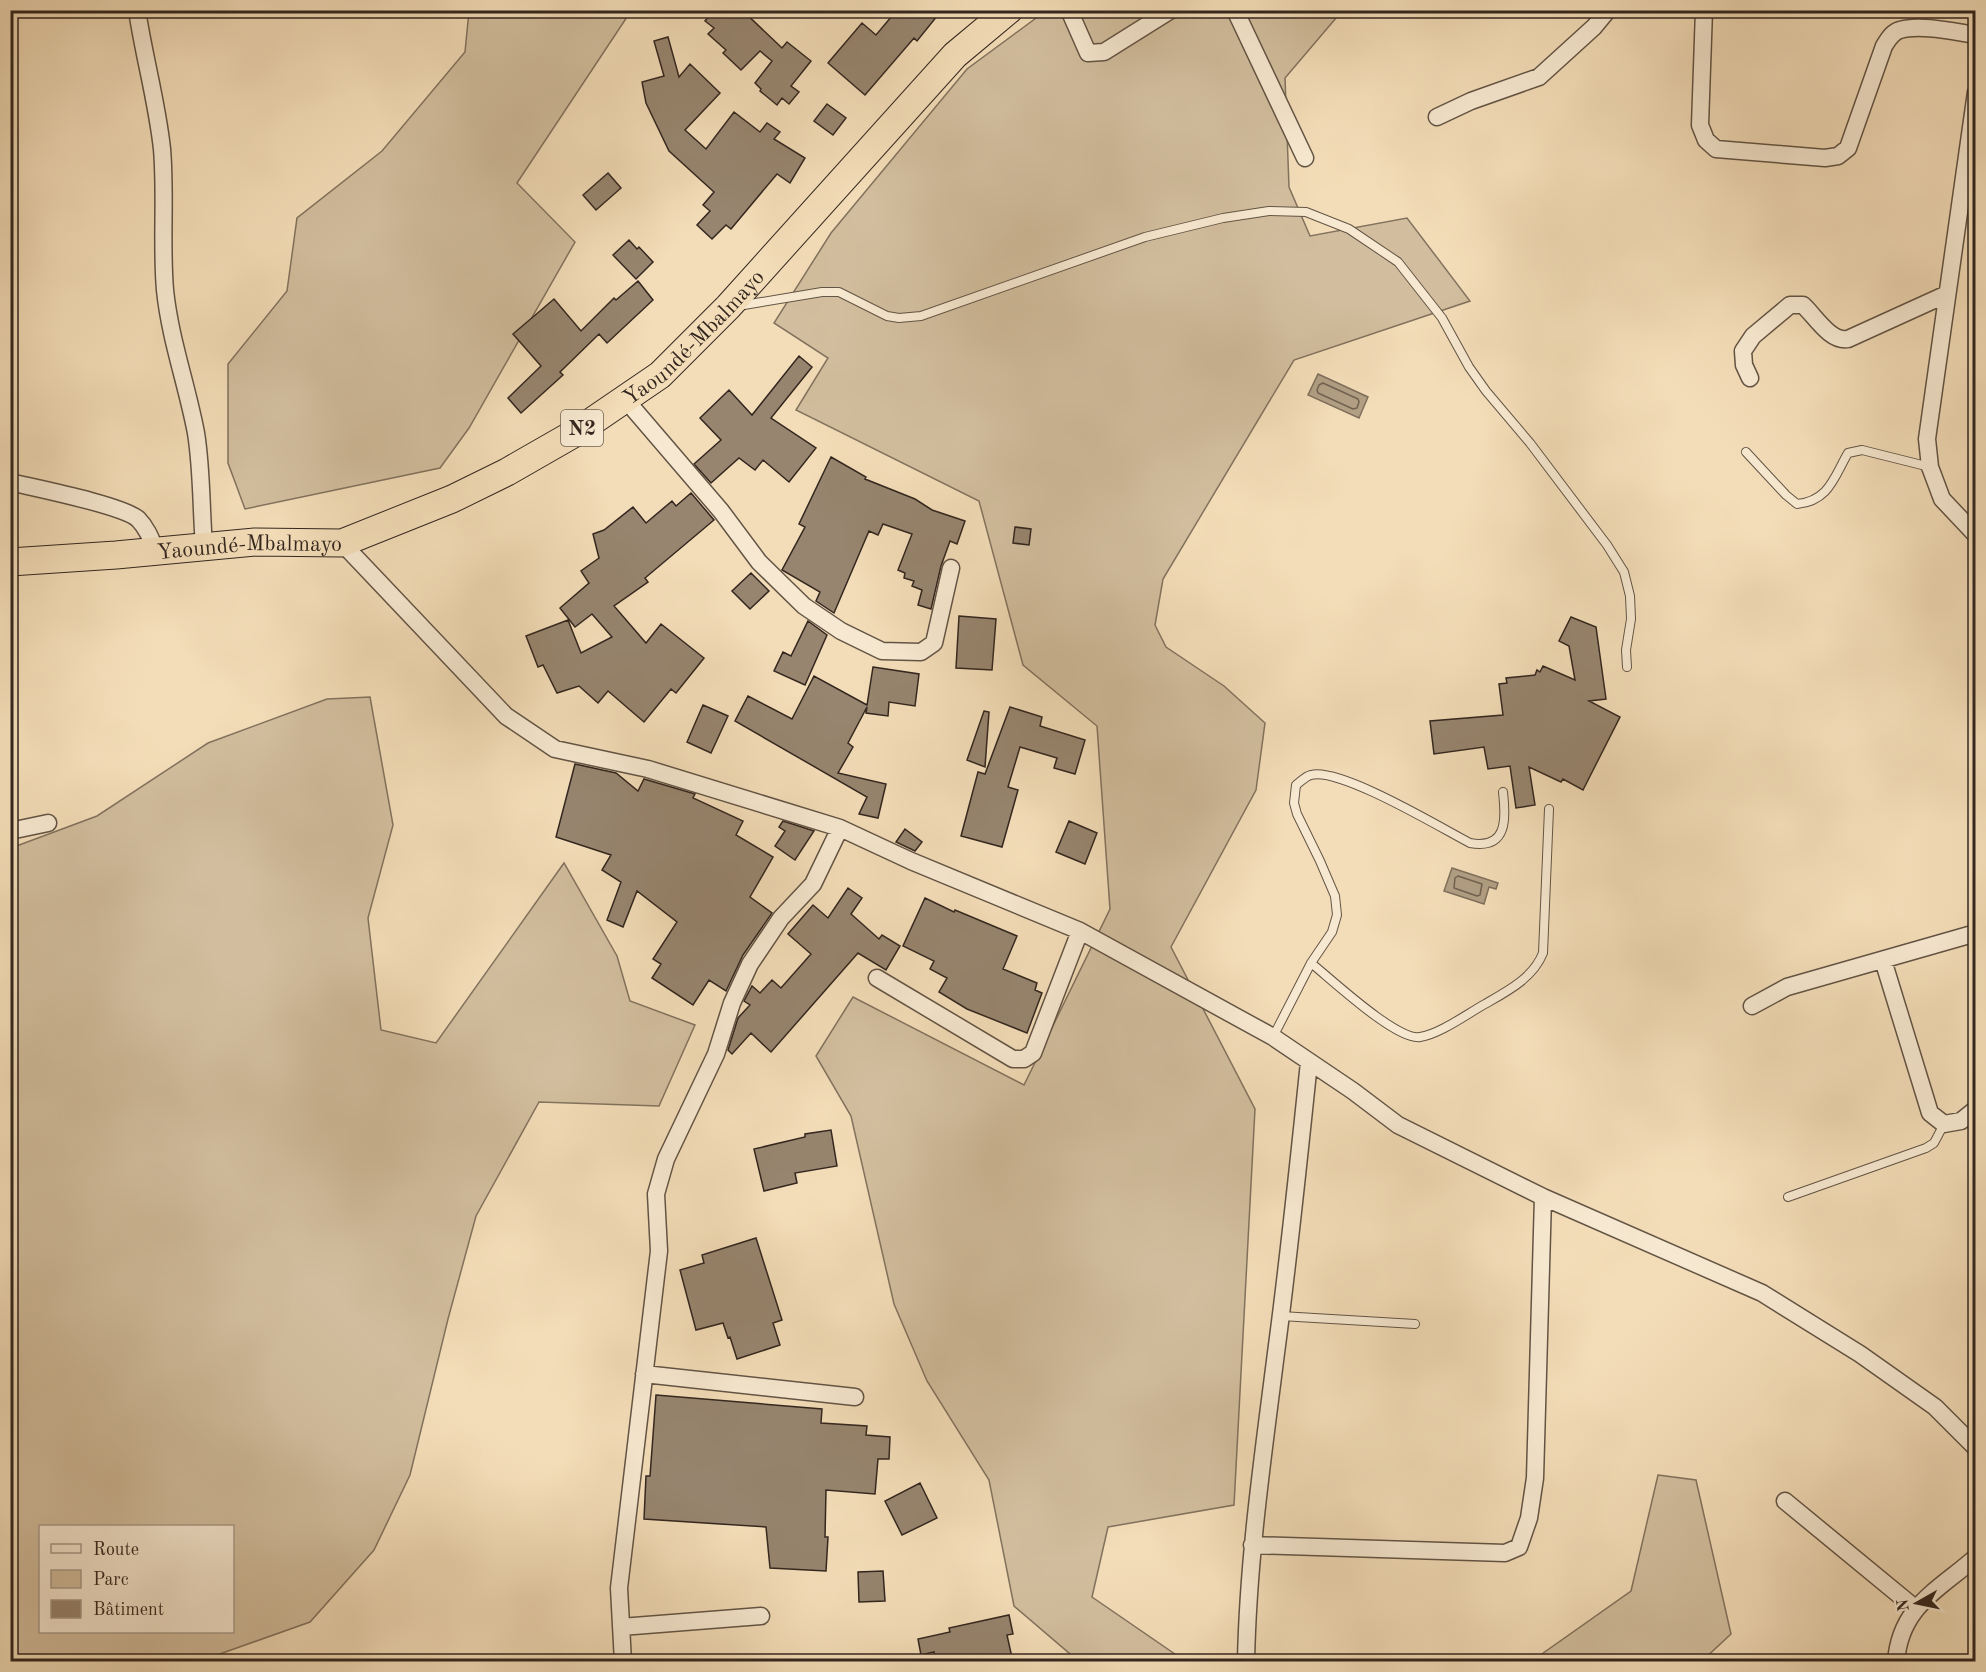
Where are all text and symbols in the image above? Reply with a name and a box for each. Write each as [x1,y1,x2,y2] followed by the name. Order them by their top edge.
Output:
[620,266,769,410] street label: Yaoundé-Mbalmayo
[561,410,603,446] road number: N2
[156,533,342,564] street label: Yaoundé-Mbalmayo
[39,1525,234,1633] legend
[93,1541,139,1559] text: Route
[93,1571,129,1589] text: Parc
[1887,1573,1947,1633] north arrow
[1895,1597,1913,1612] text: N
[93,1601,164,1619] text: Bâtiment

